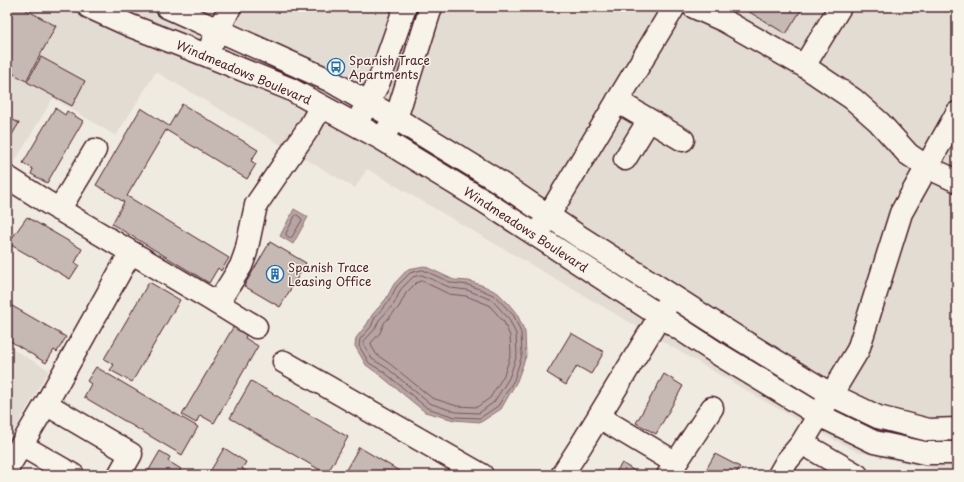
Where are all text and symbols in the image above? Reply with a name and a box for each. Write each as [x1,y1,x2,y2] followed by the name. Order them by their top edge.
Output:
[174,35,315,109] street label: Windmeadows Boulevard
[349,51,430,83] place label: Spanish Trace Apartments
[326,57,346,77] bus stop icon: Spanish Trace Apartments
[460,182,592,276] street label: Windmeadows Boulevard
[288,258,371,290] place label: Spanish Trace Leasing Office
[265,264,285,284] building icon: Spanish Trace Leasing Office

